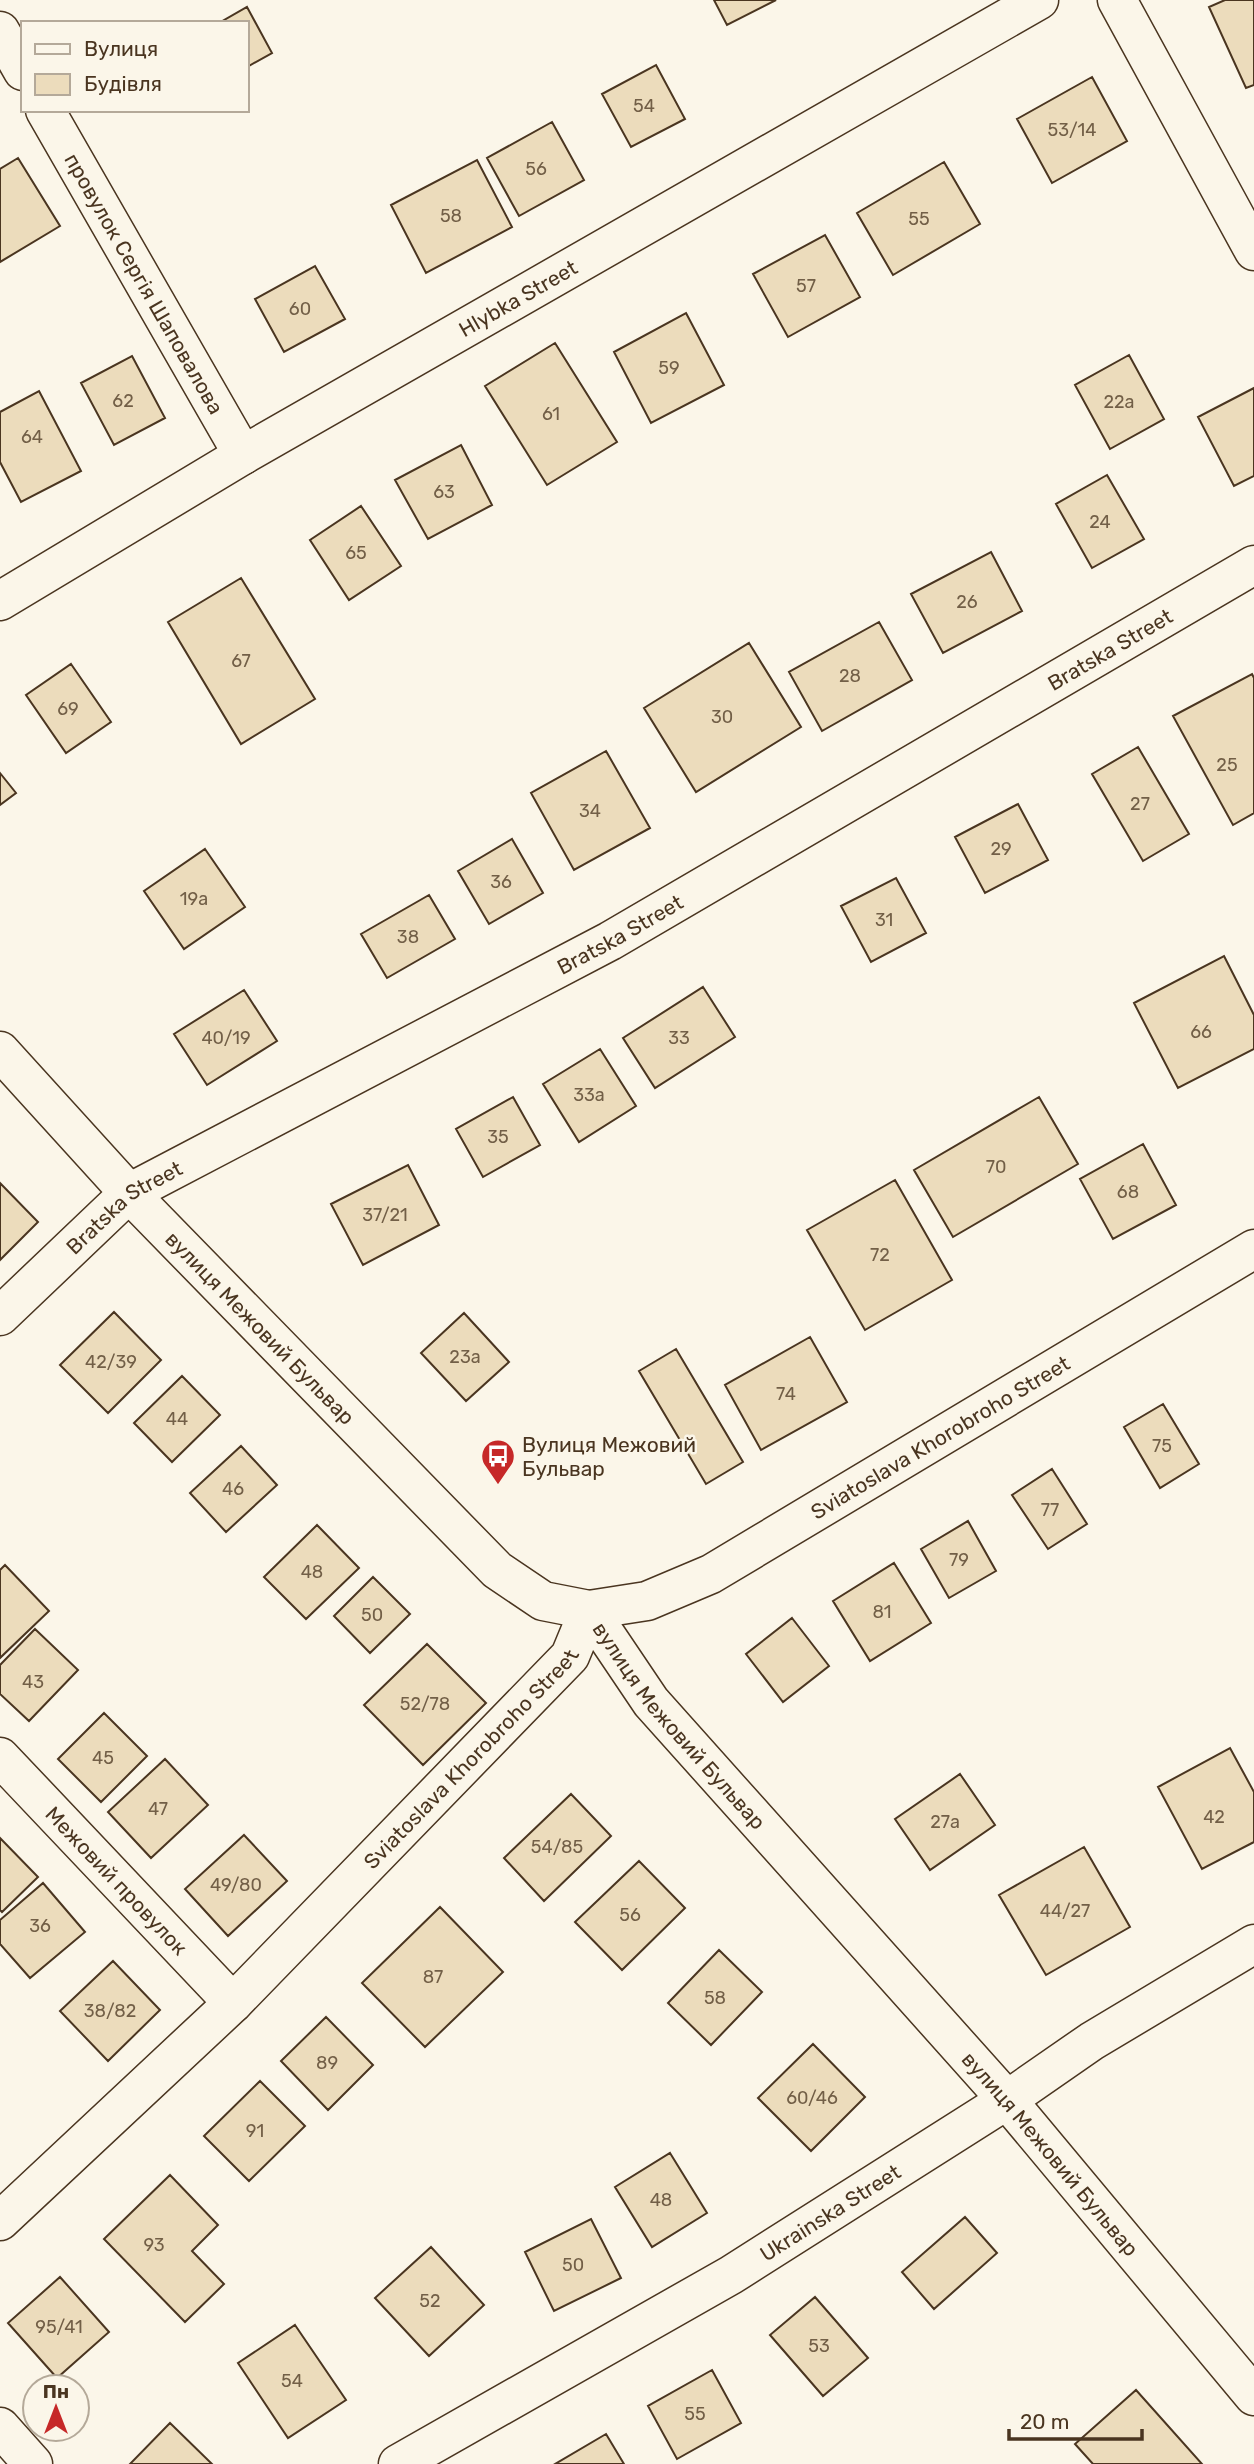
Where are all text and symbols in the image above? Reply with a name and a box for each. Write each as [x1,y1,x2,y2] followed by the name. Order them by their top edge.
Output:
[21,21,248,112] legend
[84,36,158,61] text: Вулиця
[84,71,162,96] text: Будівля
[633,95,655,117] house number: 54
[1048,119,1096,141] house number: 53/14
[60,149,229,418] street label: провулок Сергія Шаповалова
[525,158,547,180] house number: 56
[440,205,462,227] house number: 58
[908,208,930,230] house number: 55
[454,254,581,342] street label: Hlybka Street
[796,275,816,297] house number: 57
[289,298,311,320] house number: 60
[658,357,680,379] house number: 59
[112,390,134,412] house number: 62
[1103,391,1135,413] house number: 22а
[542,403,560,425] house number: 61
[21,426,43,448] house number: 64
[433,481,455,503] house number: 63
[1089,511,1111,533] house number: 24
[345,542,367,564] house number: 65
[956,591,978,613] house number: 26
[1043,603,1177,695] street label: Bratska Street
[231,650,251,672] house number: 67
[839,665,861,687] house number: 28
[57,698,79,720] house number: 69
[711,706,733,728] house number: 30
[1216,754,1238,776] house number: 25
[1130,793,1150,815] house number: 27
[579,800,601,822] house number: 34
[990,838,1012,860] house number: 29
[490,871,512,893] house number: 36
[180,888,208,910] house number: 19а
[552,889,687,979] street label: Bratska Street
[875,909,893,931] house number: 31
[397,926,419,948] house number: 38
[1190,1021,1212,1043] house number: 66
[201,1027,251,1049] house number: 40/19
[668,1027,690,1049] house number: 33
[573,1084,605,1106] house number: 33а
[487,1126,509,1148] house number: 35
[61,1155,186,1259] street label: Bratska Street
[986,1156,1006,1178] house number: 70
[1117,1181,1139,1203] house number: 68
[362,1204,408,1226] house number: 37/21
[161,1226,360,1429] street label: вулиця Межовий Бульвар
[870,1244,890,1266] house number: 72
[449,1346,481,1368] house number: 23а
[806,1350,1074,1524] street label: Sviatoslava Khorobroho Street
[85,1351,137,1373] house number: 42/39
[776,1383,796,1405] house number: 74
[166,1408,188,1430] house number: 44
[522,1432,696,1481] place label: Вулиця Межовий Бульвар
[1152,1435,1172,1457] house number: 75
[479,1437,517,1486] bus stop icon: Вулиця Межовий Бульвар
[222,1478,244,1500] house number: 46
[1041,1499,1059,1521] house number: 77
[949,1549,969,1571] house number: 79
[301,1561,323,1583] house number: 48
[872,1601,892,1623] house number: 81
[361,1604,383,1626] house number: 50
[588,1617,771,1834] street label: вулиця Межовий Бульвар
[358,1646,584,1874] street label: Sviatoslava Khorobroho Street
[22,1671,44,1693] house number: 43
[400,1693,450,1715] house number: 52/78
[92,1747,114,1769] house number: 45
[148,1798,168,1820] house number: 47
[41,1801,193,1960] street label: Межовий провулок
[1203,1806,1225,1828] house number: 42
[930,1811,960,1833] house number: 27а
[531,1836,583,1858] house number: 54/85
[210,1874,262,1896] house number: 49/80
[1040,1900,1090,1922] house number: 44/27
[619,1904,641,1926] house number: 56
[29,1915,51,1937] house number: 36
[423,1966,443,1988] house number: 87
[704,1987,726,2009] house number: 58
[84,2000,136,2022] house number: 38/82
[957,2046,1144,2261] street label: вулиця Межовий Бульвар
[316,2052,338,2074] house number: 89
[786,2087,838,2109] house number: 60/46
[246,2120,264,2142] house number: 91
[755,2158,905,2266] street label: Ukrainska Street
[650,2189,672,2211] house number: 48
[143,2234,165,2256] house number: 93
[562,2254,584,2276] house number: 50
[419,2290,441,2312] house number: 52
[35,2316,83,2338] house number: 95/41
[808,2335,830,2357] house number: 53
[281,2370,303,2392] house number: 54
[21,2373,91,2443] north arrow
[43,2380,69,2403] text: Пн
[1009,2398,1142,2442] scale bar
[684,2403,706,2425] house number: 55
[1020,2409,1069,2434] text: 20 m

